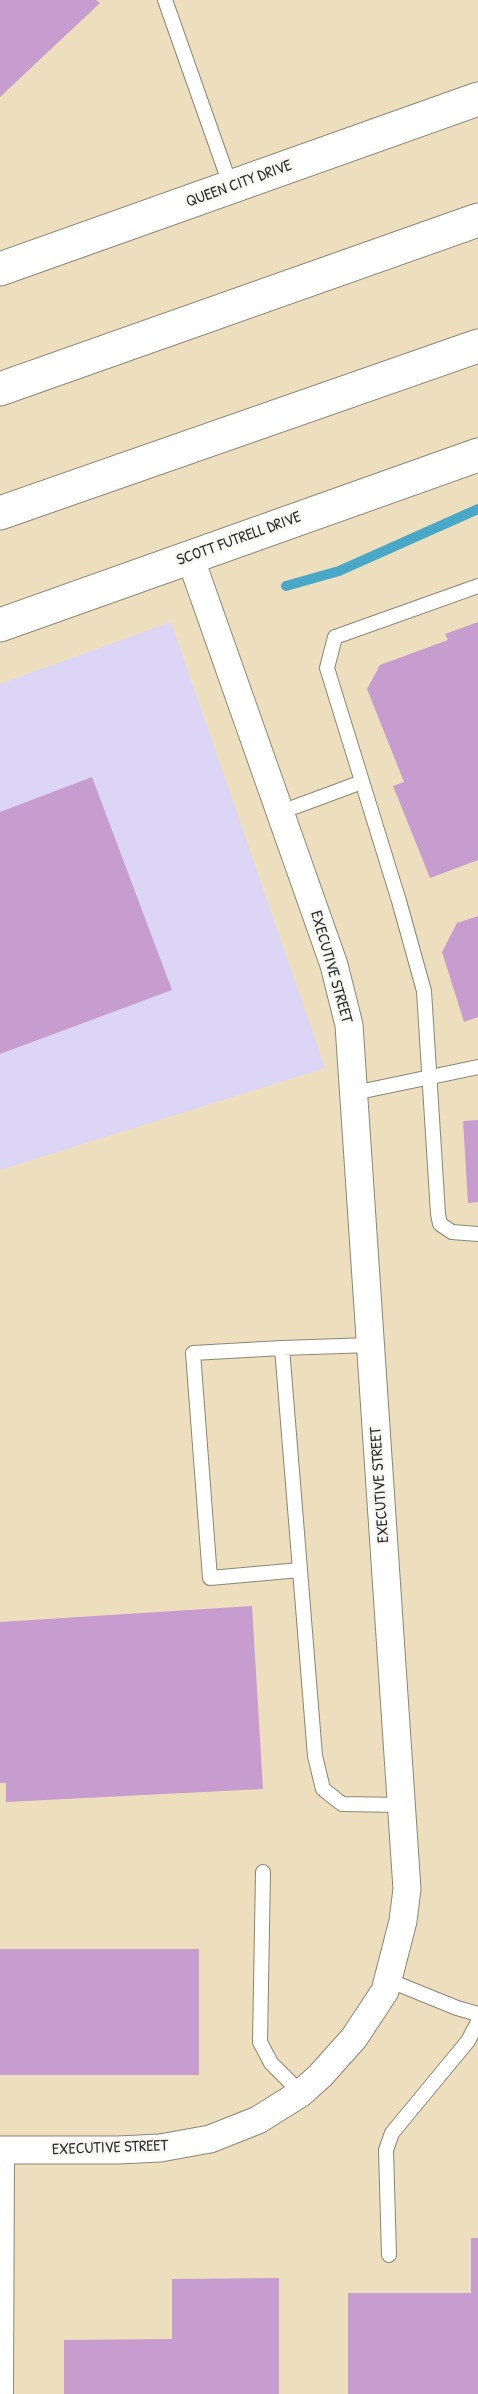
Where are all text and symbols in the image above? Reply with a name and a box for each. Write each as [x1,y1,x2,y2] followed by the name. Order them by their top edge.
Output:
[184,156,294,212] street label: QUEEN CITY DRIVE
[174,508,304,570] street label: SCOTT FUTRELL DRIVE
[306,909,356,1025] street label: EXECUTIVE STREET
[366,1426,394,1544] street label: EXECUTIVE STREET
[52,2136,168,2160] street label: EXECUTIVE STREET

